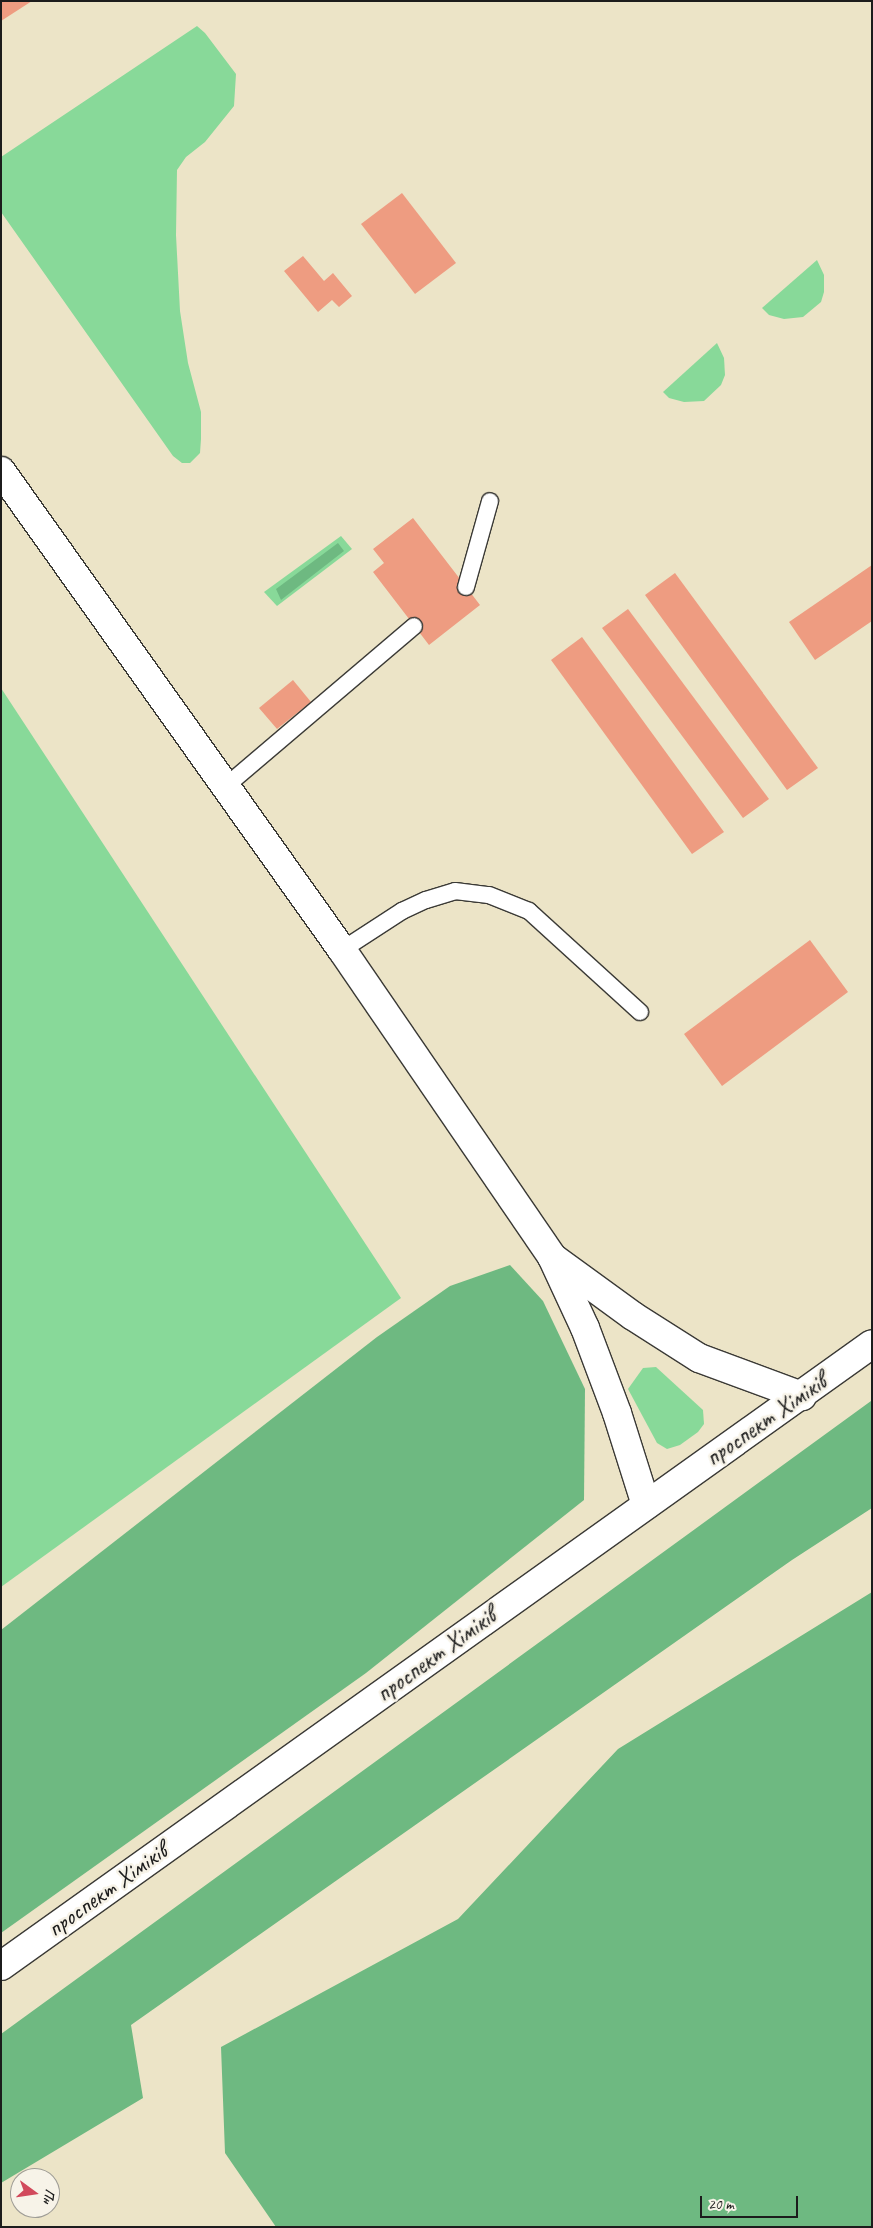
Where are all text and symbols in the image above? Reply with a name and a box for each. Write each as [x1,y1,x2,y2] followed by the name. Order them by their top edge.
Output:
[699,1367,833,1473] street label: проспект Хіміків
[370,1601,502,1709] street label: проспект Хіміків
[41,1836,173,1944] street label: проспект Хіміків
[10,2168,60,2218] north arrow
[703,2186,800,2218] scale bar
[39,2187,59,2206] text: Пн
[708,2195,734,2214] text: 20 m

